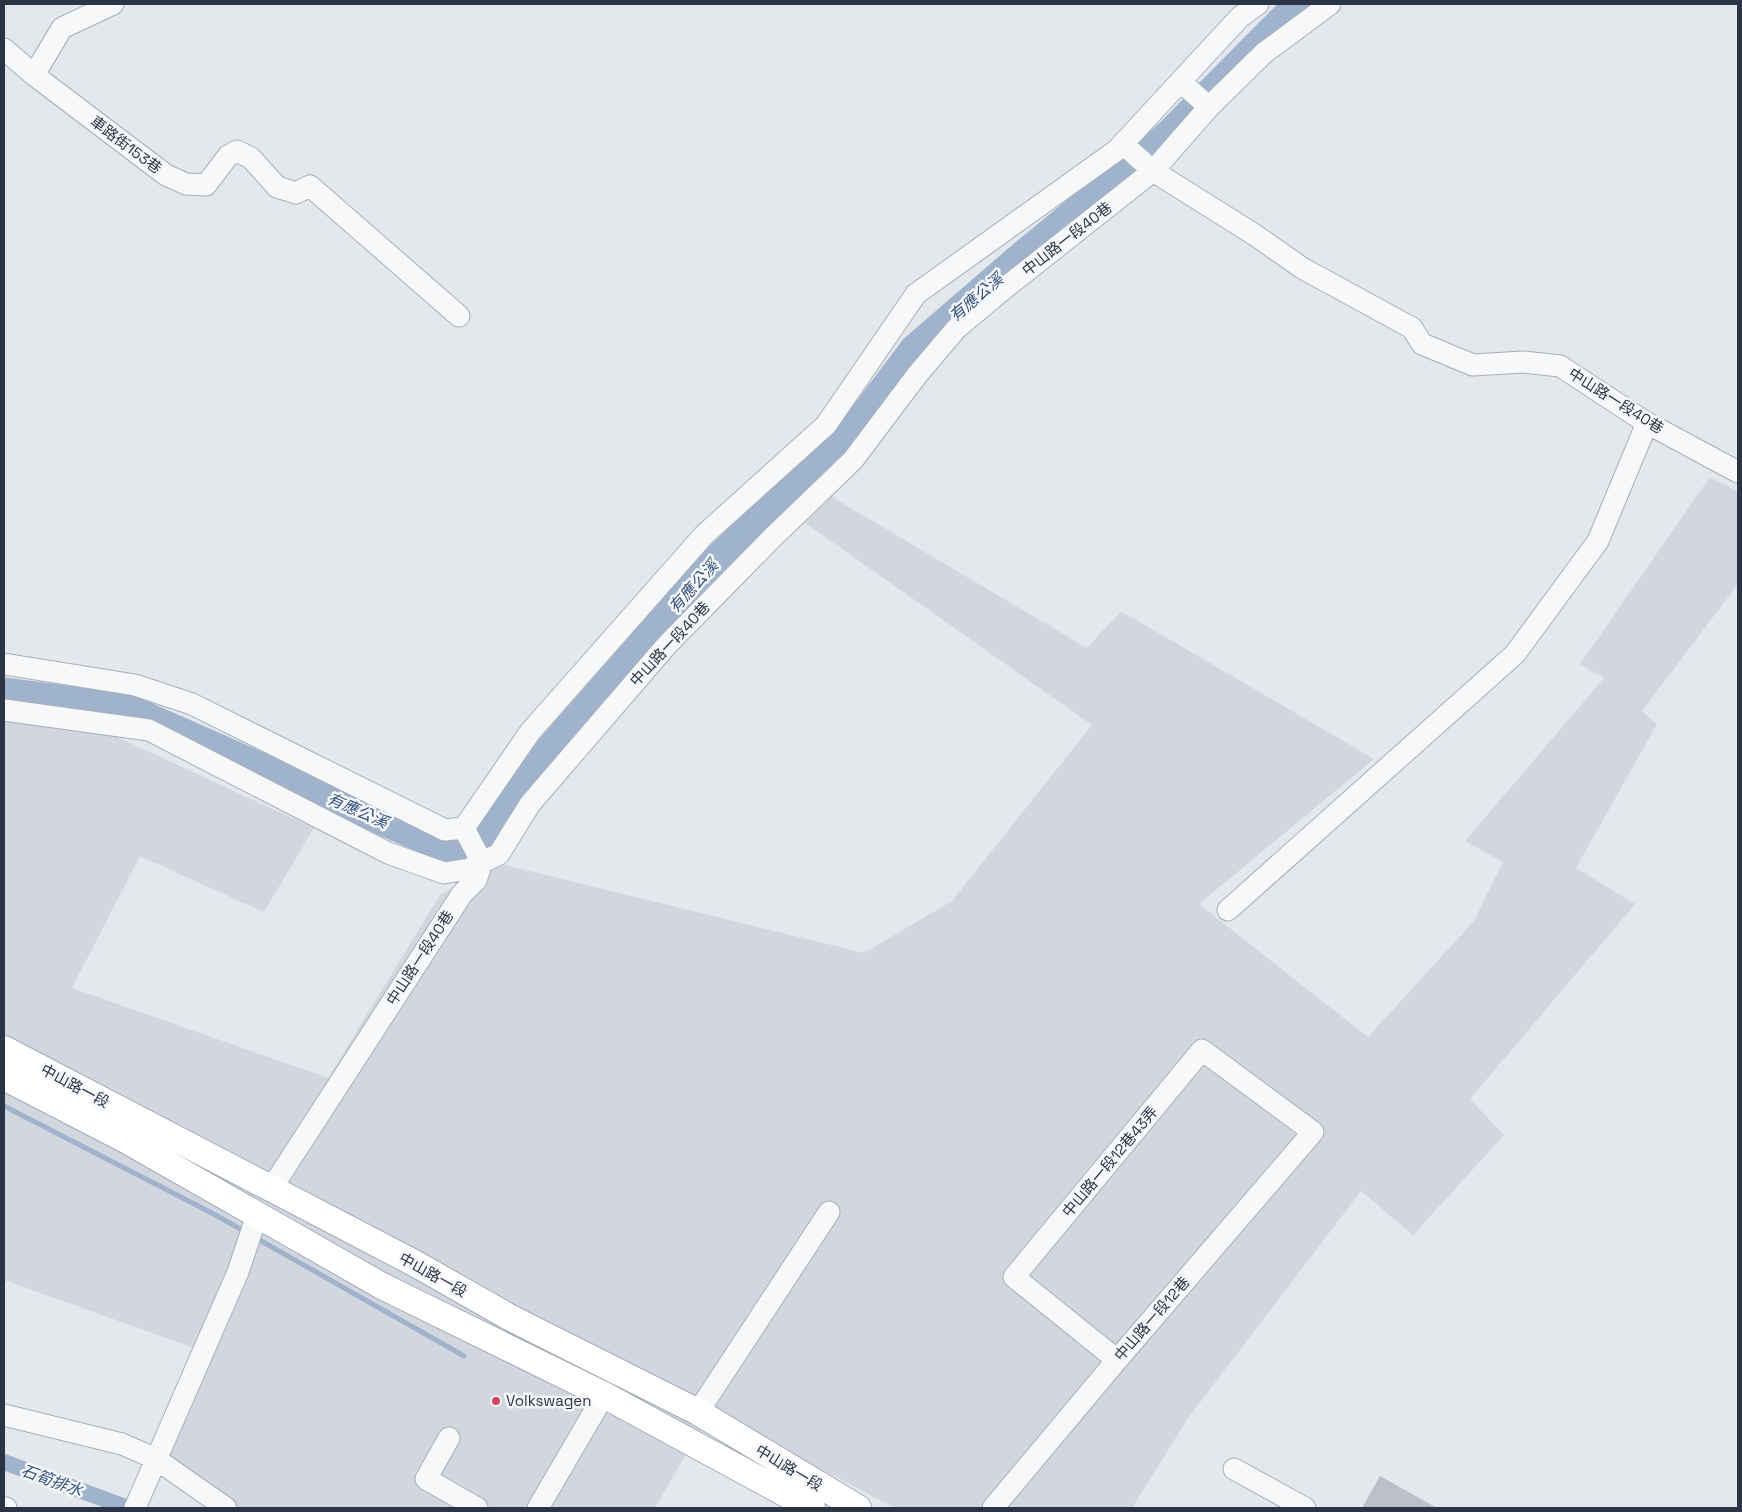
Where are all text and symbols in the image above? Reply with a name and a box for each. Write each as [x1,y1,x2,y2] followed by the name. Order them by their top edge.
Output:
[87,112,166,178] street label: 車路街153巷
[1018,198,1115,280] street label: 中山路一段40巷
[945,267,1009,326] water label: 有應公溪
[1565,364,1668,438] street label: 中山路一段40巷
[664,554,724,617] water label: 有應公溪
[626,597,714,690] street label: 中山路一段40巷
[324,788,393,834] water label: 有應公溪
[382,907,457,1009] street label: 中山路一段40巷
[38,1060,113,1112] street label: 中山路一段
[1058,1102,1161,1221] street label: 中山路一段12巷43弄
[396,1248,471,1301] street label: 中山路一段
[1110,1273,1193,1365] street label: 中山路一段12巷
[506,1391,591,1410] place label: Volkswagen
[490,1395,502,1407] marker: Volkswagen
[752,1440,826,1495] street label: 中山路一段
[18,1460,86,1502] water label: 石筍排水

